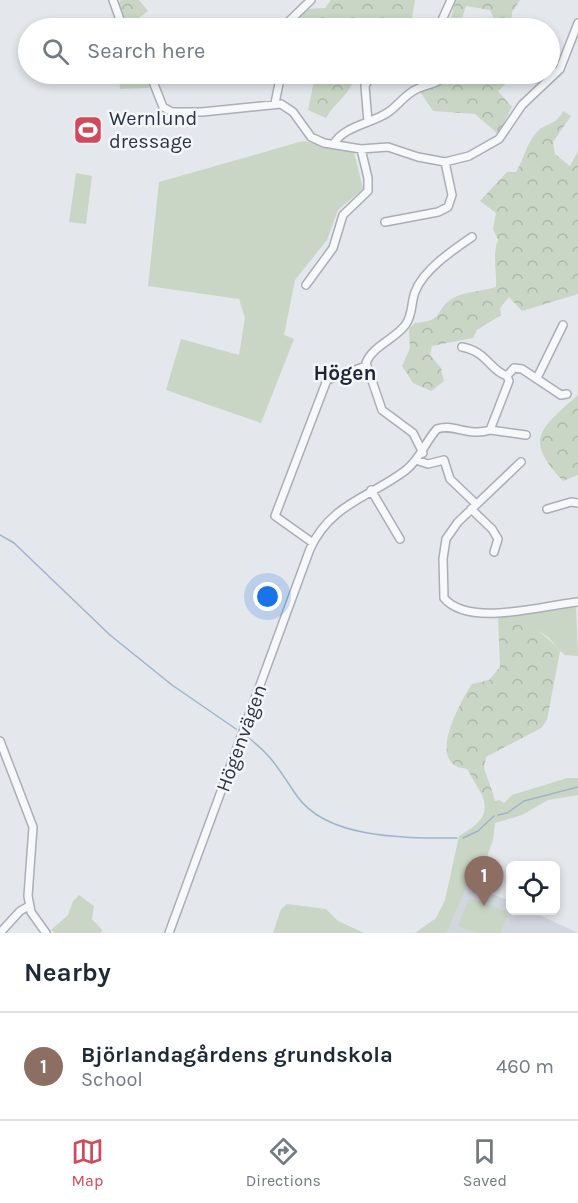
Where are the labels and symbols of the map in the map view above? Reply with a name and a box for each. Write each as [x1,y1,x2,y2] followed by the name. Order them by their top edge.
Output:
[109,107,197,153] place label: Wernlund dressage
[72,114,104,146] sports icon: Wernlund dressage
[313,361,377,385] district label: Högen
[253,582,282,611] your location
[211,681,272,795] street label: Högenvägen
[464,856,504,906] pin: 1

